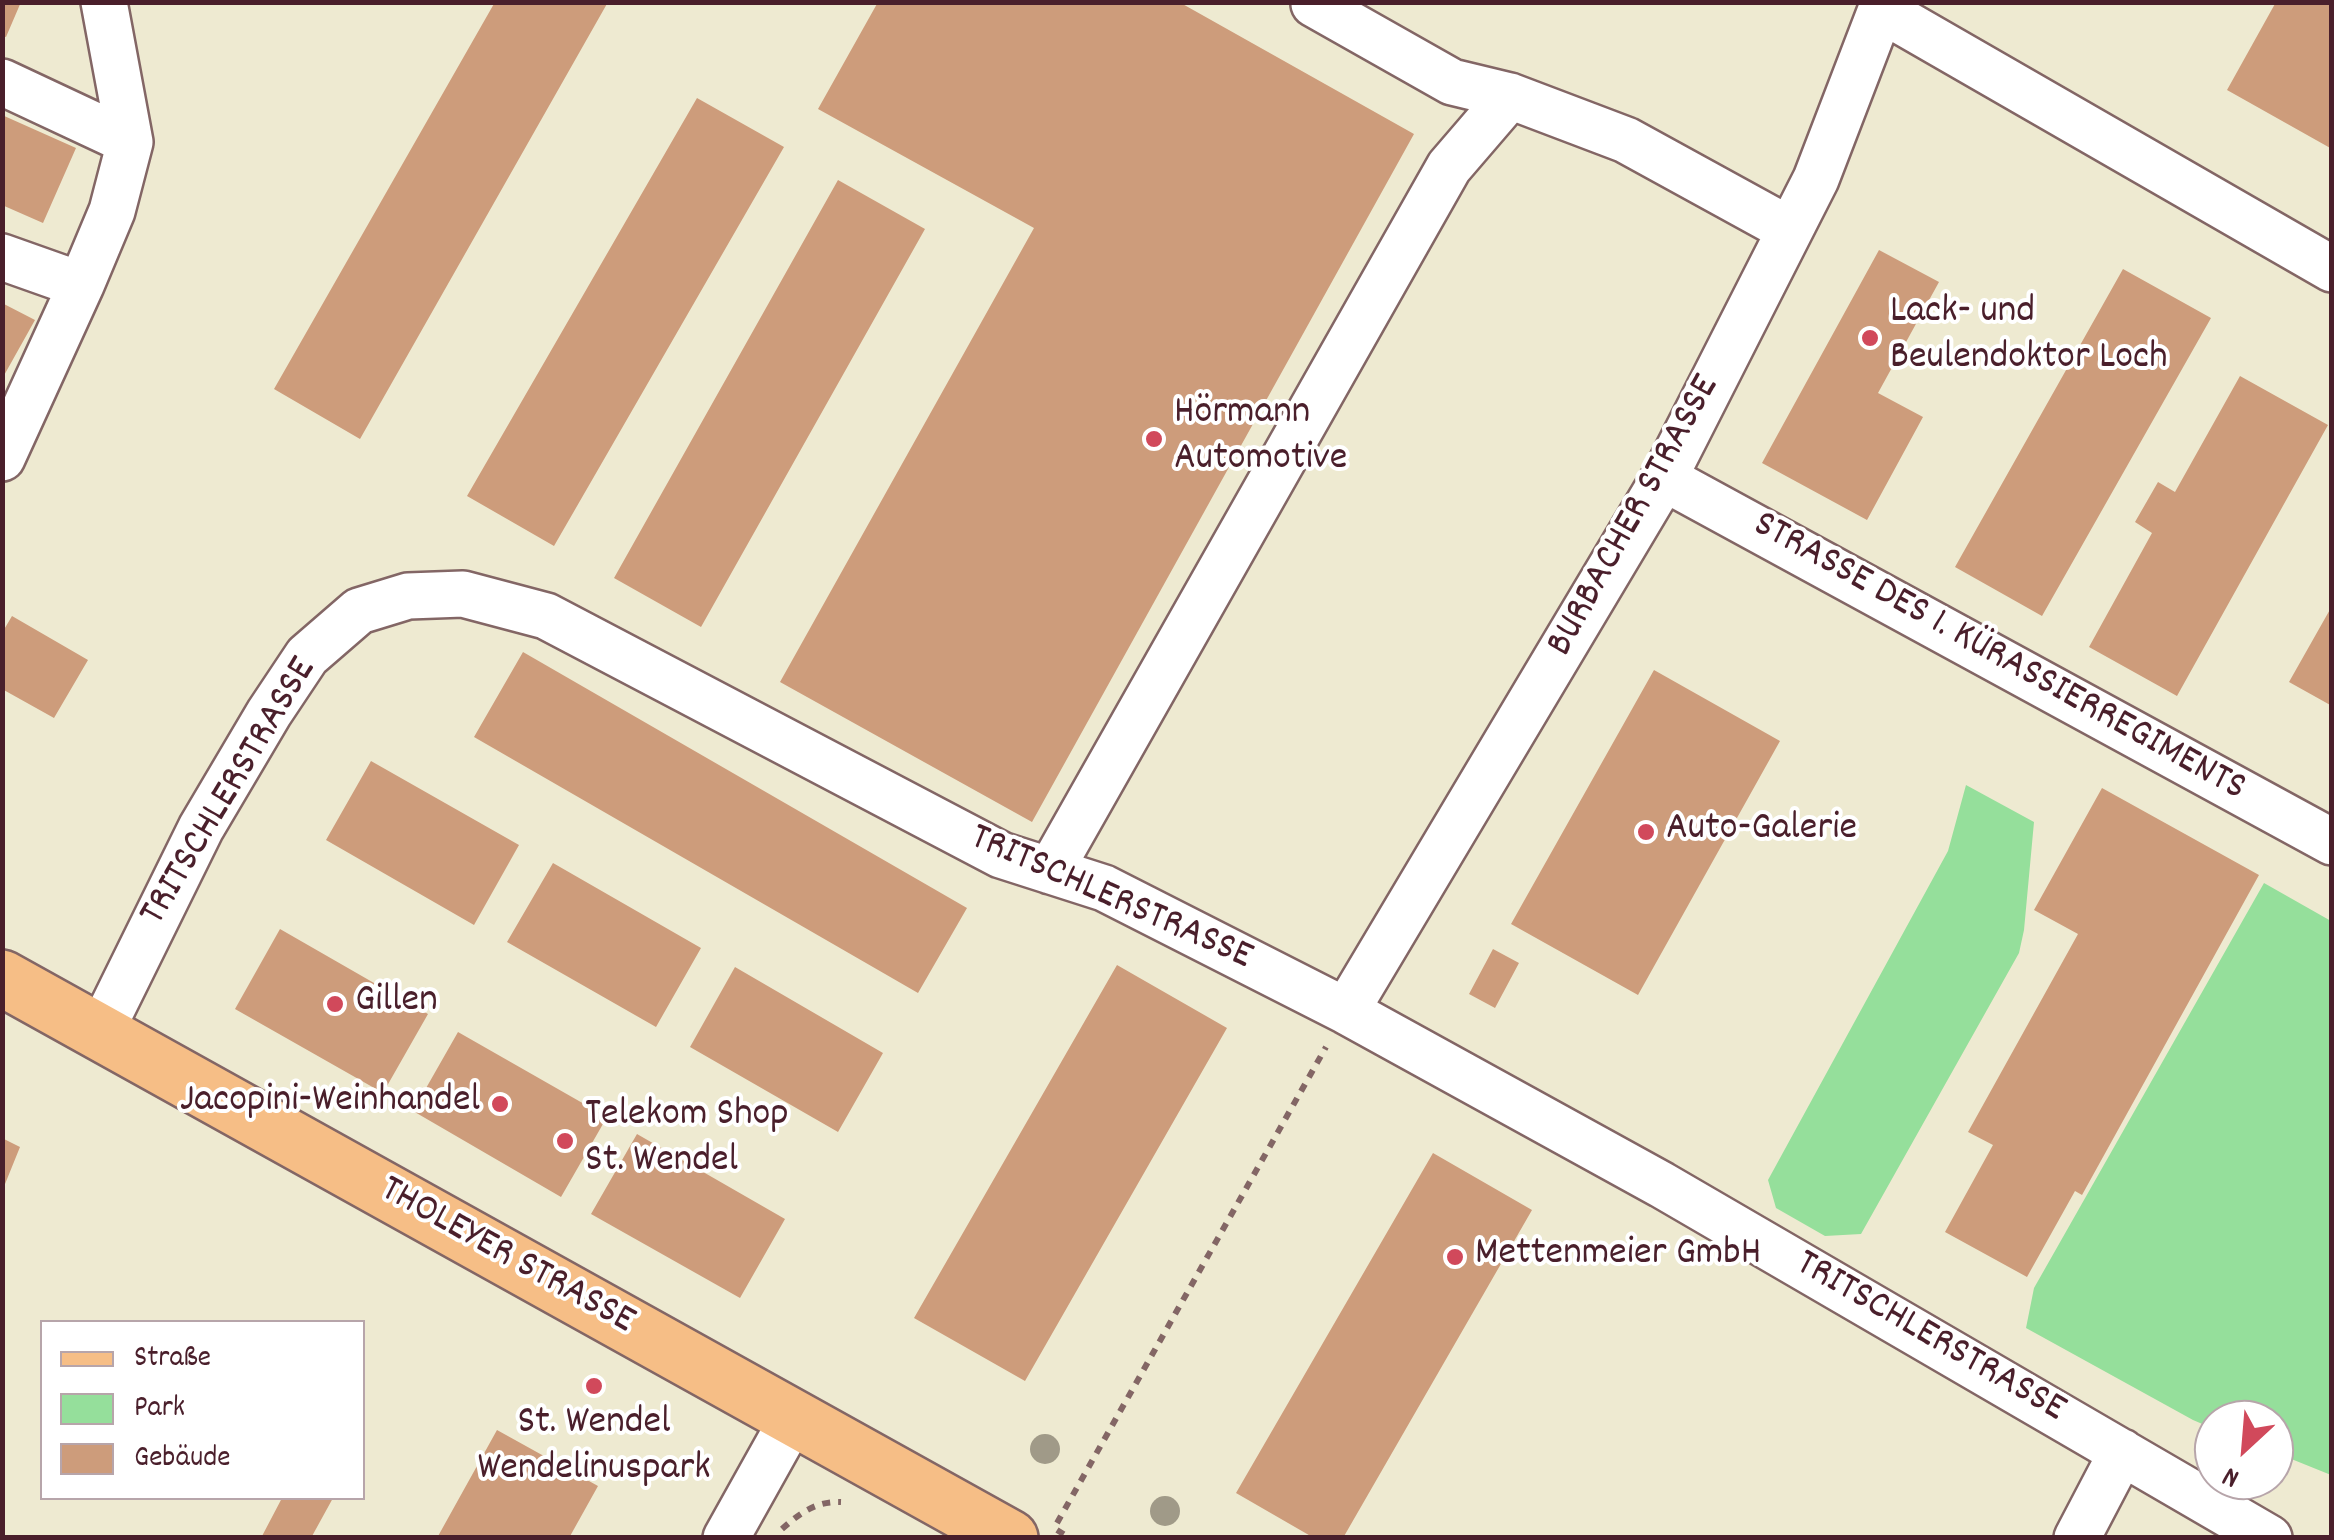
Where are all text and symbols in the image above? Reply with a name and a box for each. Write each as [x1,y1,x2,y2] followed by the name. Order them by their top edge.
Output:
[1890,291,2167,385] place label: Lack- und Beulendoktor Loch
[1859,327,1881,349] marker: Lack- und Beulendoktor Loch
[1539,368,1733,666] street label: BURBACHER STRASSE
[1174,392,1347,486] place label: Hörmann Automotive
[1143,428,1165,450] marker: Hörmann Automotive
[1743,503,2253,815] street label: STRASSE DES 1. KÜRASSIERREGIMENTS
[132,650,330,936] street label: TRITSCHLERSTRASSE
[1666,808,1857,856] place label: Auto-Galerie
[961,816,1259,984] street label: TRITSCHLERSTRASSE
[1635,821,1657,843] marker: Auto-Galerie
[355,980,438,1028] place label: Gillen
[324,993,346,1015] marker: Gillen
[180,1080,480,1128] place label: Jacopini-Weinhandel
[489,1093,511,1115] marker: Jacopini-Weinhandel
[585,1094,789,1188] place label: Telekom Shop St. Wendel
[554,1130,576,1152] marker: Telekom Shop St. Wendel
[370,1168,642,1348] street label: THOLEYER STRASSE
[1475,1233,1761,1281] place label: Mettenmeier GmbH
[1785,1242,2073,1436] street label: TRITSCHLERSTRASSE
[1444,1246,1466,1268] marker: Mettenmeier GmbH
[40,1320,365,1500] legend
[134,1338,211,1381] text: Straße
[583,1375,605,1397] marker: St. Wendel Wendelinuspark
[134,1388,185,1431] text: Park
[2194,1400,2294,1500] north arrow
[477,1402,711,1496] place label: St. Wendel Wendelinuspark
[134,1438,231,1481] text: Gebäude
[2217,1454,2247,1496] text: N

